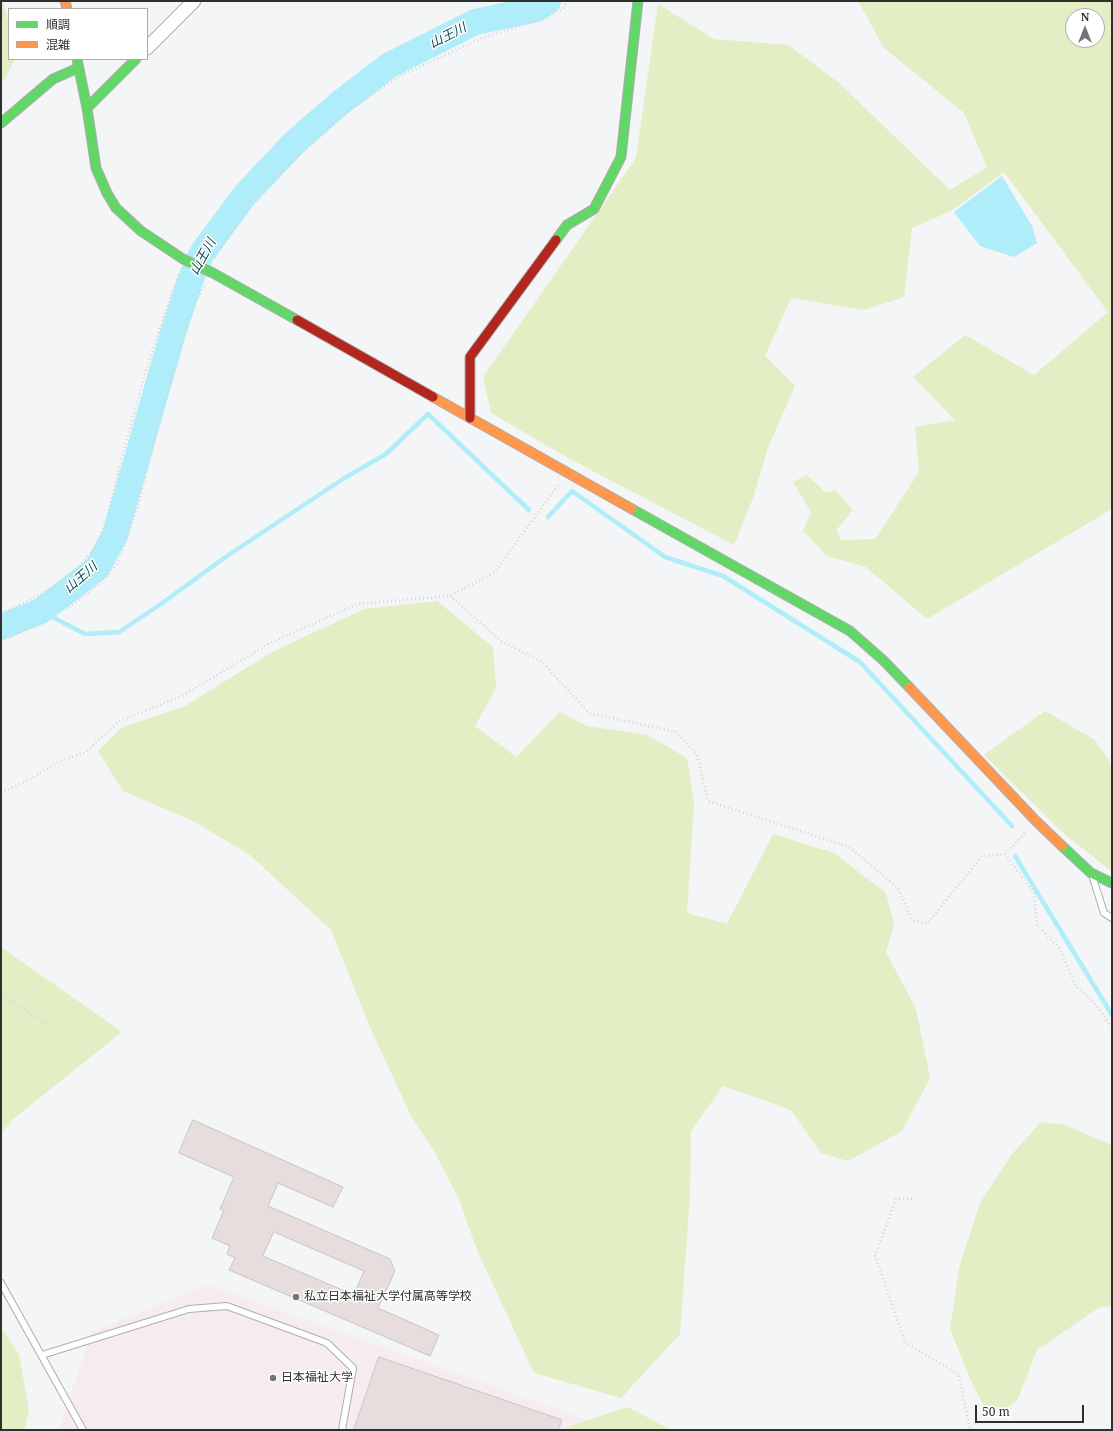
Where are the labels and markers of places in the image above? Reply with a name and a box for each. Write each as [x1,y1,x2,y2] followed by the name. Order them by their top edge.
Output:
[304,1290,472,1304] place label: 私立日本福祉大学付属高等学校
[291,1292,301,1302] marker: 私立日本福祉大学付属高等学校
[281,1371,353,1385] place label: 日本福祉大学
[268,1373,278,1383] marker: 日本福祉大学

